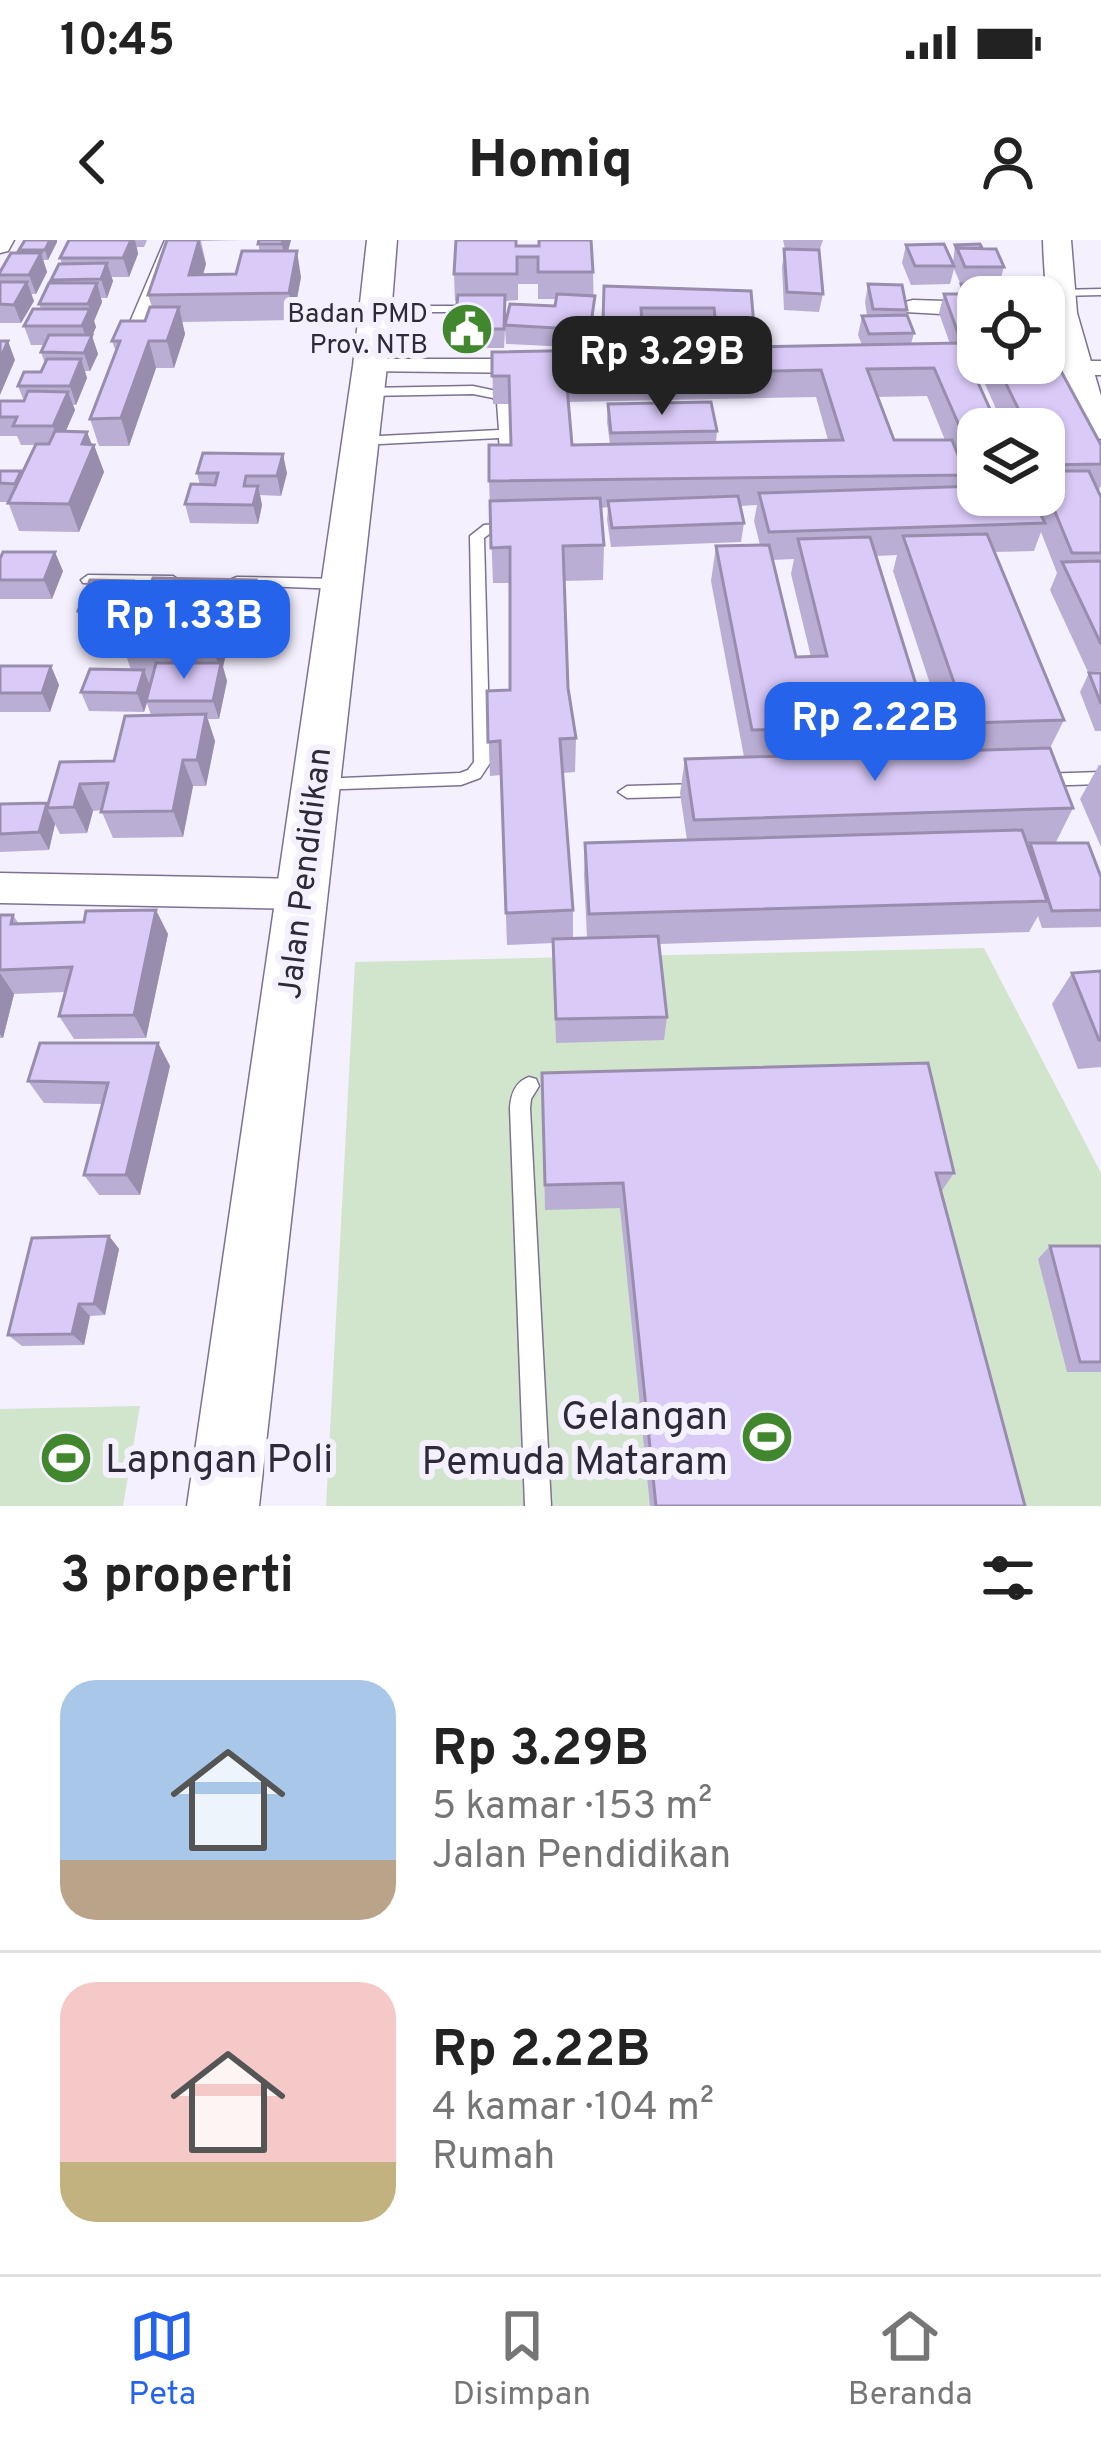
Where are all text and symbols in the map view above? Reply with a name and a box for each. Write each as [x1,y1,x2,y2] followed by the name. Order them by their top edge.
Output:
[60,14,175,71] text: 10:45
[468,128,633,197] text: Homiq
[60,129,126,195] icon: back
[975,129,1041,195] icon: person
[957,276,1065,516] map controls
[957,276,1065,384] button: locate
[287,298,428,363] place label: Badan PMD Prov. NTB
[439,301,495,357] public building icon: Badan PMD Prov. NTB
[538,316,786,418] pin: Rp 3.29B
[579,330,745,379] text: Rp 3.29B
[957,408,1065,516] button: layers
[60,580,308,682] pin: Rp 1.33B
[105,594,263,643] text: Rp 1.33B
[751,682,999,784] pin: Rp 2.22B
[791,696,959,745] text: Rp 2.22B
[271,745,343,1002] street label: Jalan Pendidikan
[422,1395,728,1489] place label: Gelangan Pemuda Mataram
[739,1409,795,1465] sports icon: Gelangan Pemuda Mataram
[38,1430,94,1486] sports icon: Lapngan Poli
[105,1438,333,1487] place label: Lapngan Poli
[975,1545,1041,1611] icon: filters
[60,1546,294,1611] text: 3 properti
[432,1719,649,1784] text: Rp 3.29B
[156,1728,300,1872] icon: home
[432,1784,712,1833] text: 5 kamar · 153 m²
[432,1833,731,1882] text: Jalan Pendidikan
[432,2020,651,2085] text: Rp 2.22B
[156,2030,300,2174] icon: home
[432,2085,714,2134] text: 4 kamar · 104 m²
[432,2134,555,2183] text: Rumah
[128,2303,196,2417] tab: Peta
[453,2303,591,2417] tab: Disimpan
[848,2303,973,2417] tab: Beranda

